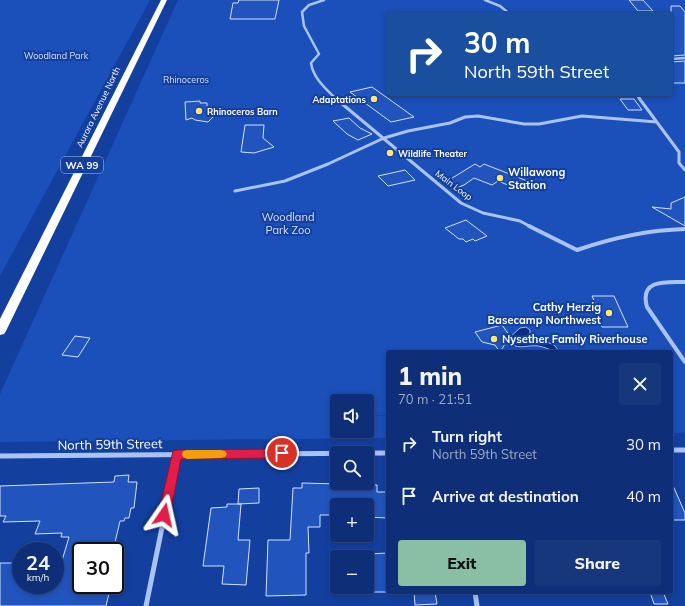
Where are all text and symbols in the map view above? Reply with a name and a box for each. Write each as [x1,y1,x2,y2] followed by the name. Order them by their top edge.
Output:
[464,25,530,60] text: 30 m
[398,28,450,80] icon: right
[24,50,89,61] park label: Woodland Park
[464,60,609,83] text: North 59th Street
[74,65,122,149] street label: Aurora Avenue North
[163,74,209,85] park label: Rhinoceros
[313,94,366,105] place label: Adaptations
[369,94,379,104] marker: Adaptations
[194,106,204,116] marker: Rhinoceros Barn
[207,106,278,117] place label: Rhinoceros Barn
[385,148,395,158] marker: Wildlife Theater
[398,148,467,159] place label: Wildlife Theater
[61,157,103,173] road number: WA 99
[508,165,565,192] place label: Willawong Station
[433,168,475,202] street label: Main Loop
[495,173,505,183] marker: Willawong Station
[261,210,315,237] park label: Woodland Park Zoo
[488,300,601,327] place label: Cathy Herzig Basecamp Northwest
[604,308,614,318] marker: Cathy Herzig Basecamp Northwest
[502,332,647,346] place label: Nysether Family Riverhouse
[489,334,499,344] marker: Nysether Family Riverhouse
[398,361,462,391] text: 1 min
[619,363,661,405] button: close
[398,391,472,407] text: 70 m · 21:51
[330,394,374,594] map controls
[330,394,374,438] button: sound
[432,427,502,446] text: Turn right
[398,433,420,455] icon: right
[57,435,163,453] street label: North 59th Street
[626,435,661,454] text: 30 m
[265,436,299,470] pin
[271,442,293,464] icon: arrive
[330,446,374,490] button: search
[432,446,537,462] text: North 59th Street
[398,485,420,507] icon: arrive
[432,487,579,506] text: Arrive at destination
[626,487,661,506] text: 40 m
[143,494,185,536] position arrow
[330,498,374,542] button: +
[398,540,526,586] button: Exit
[534,540,661,586] button: Share
[72,542,124,594] speed limit sign: 30
[26,550,50,575] text: 24
[330,550,374,594] button: −
[27,571,49,584] text: km/h

